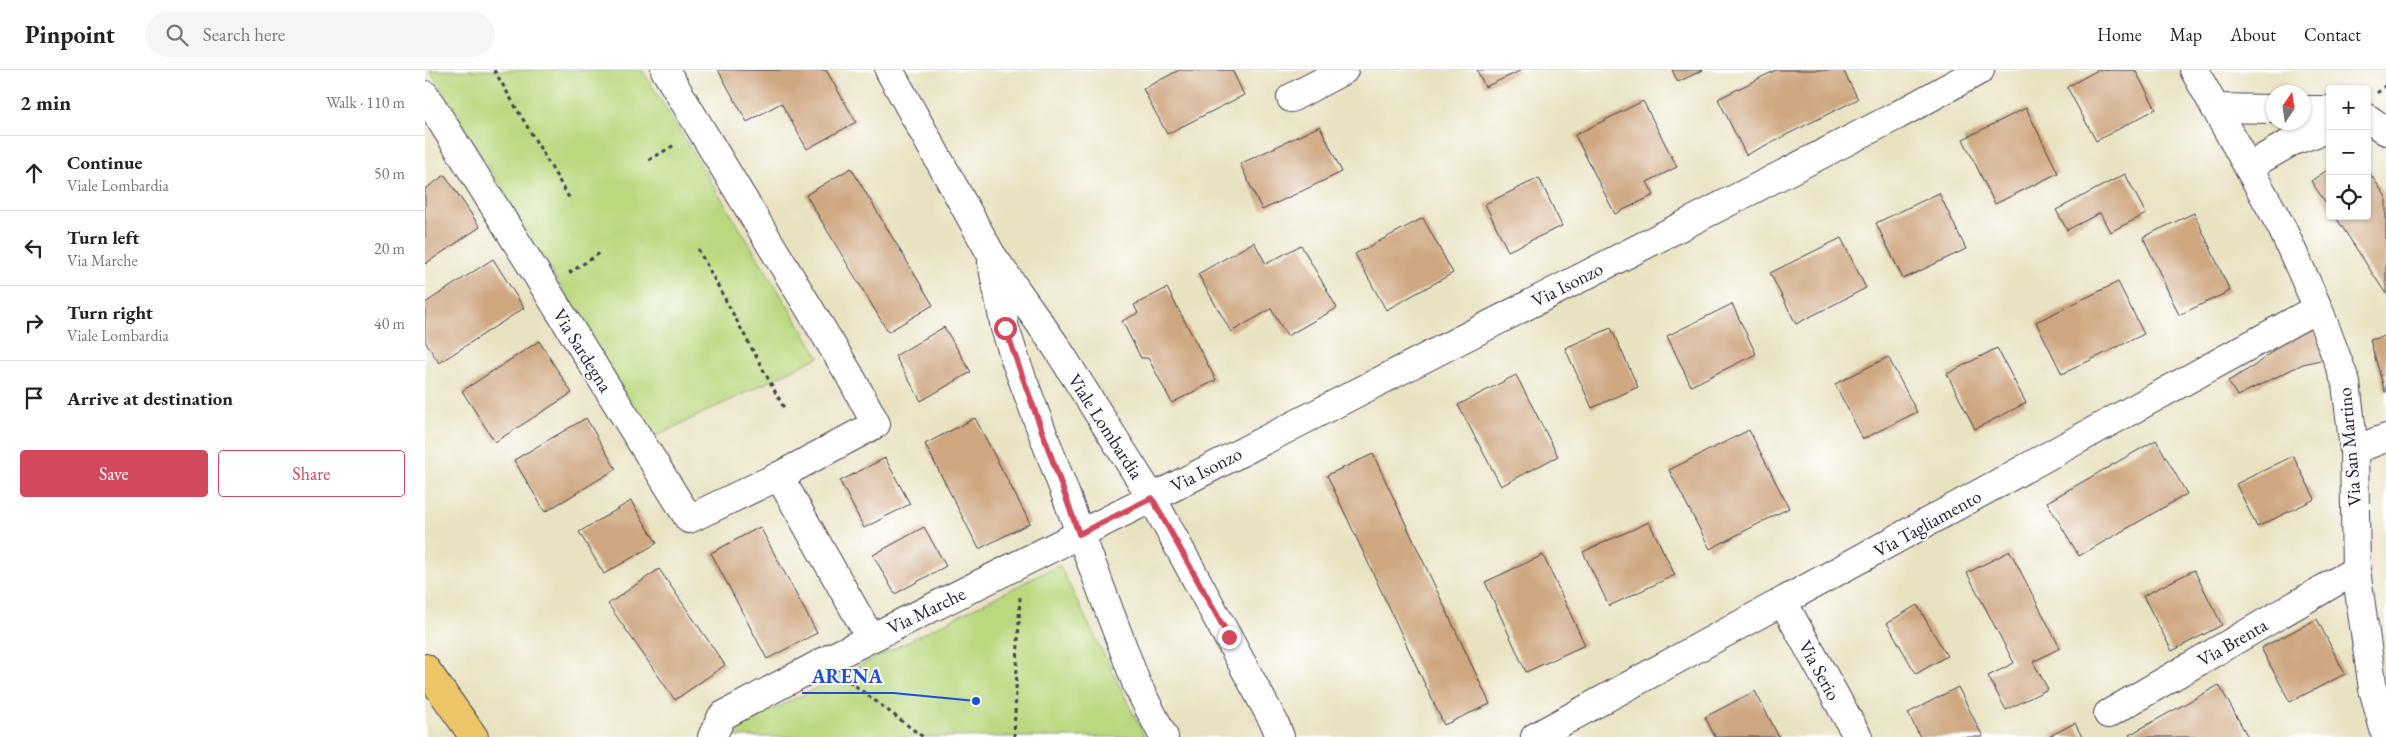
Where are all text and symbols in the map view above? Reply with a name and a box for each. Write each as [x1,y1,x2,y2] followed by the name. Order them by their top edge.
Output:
[145,12,495,57] search box
[25,19,115,50] text: Pinpoint
[163,21,191,49] icon: search
[203,22,285,47] text: Search here
[2097,23,2142,46] text: Home
[2170,23,2202,46] text: Map
[2230,23,2276,46] text: About
[2304,23,2361,46] text: Contact
[2266,85,2311,130] north arrow
[2326,85,2371,220] map controls
[2326,85,2371,130] button: +
[20,89,71,116] text: 2 min
[326,92,405,113] text: Walk · 110 m
[2326,130,2371,175] button: −
[67,150,142,175] text: Continue
[20,159,48,187] icon: ahead
[374,163,405,184] text: 50 m
[67,175,169,196] text: Viale Lombardia
[2326,175,2371,220] button: locate
[67,225,139,250] text: Turn left
[20,234,48,262] icon: left
[374,238,405,259] text: 20 m
[67,250,138,271] text: Via Marche
[1527,256,1607,313] street label: Via Isonzo
[67,300,153,325] text: Turn right
[547,304,618,397] street label: Via Sardegna
[20,309,48,337] icon: right
[374,313,405,334] text: 40 m
[994,317,1017,340] route start
[67,325,169,346] text: Viale Lombardia
[1062,369,1149,484] street label: Viale Lombardia
[20,384,48,412] icon: arrive
[67,386,233,411] text: Arrive at destination
[2332,386,2367,508] street label: Via San Martino
[1166,441,1246,498] street label: Via Isonzo
[20,450,208,497] button: Save
[218,450,405,497] button: Share
[1869,484,1986,563] street label: Via Tagliamento
[883,581,969,640] street label: Via Marche
[2193,612,2272,672] street label: Via Brenta
[1218,626,1241,649] route end
[1793,636,1846,705] street label: Via Serio
[802,658,893,693] callout: ARENA
[810,663,883,689] text: ARENA

